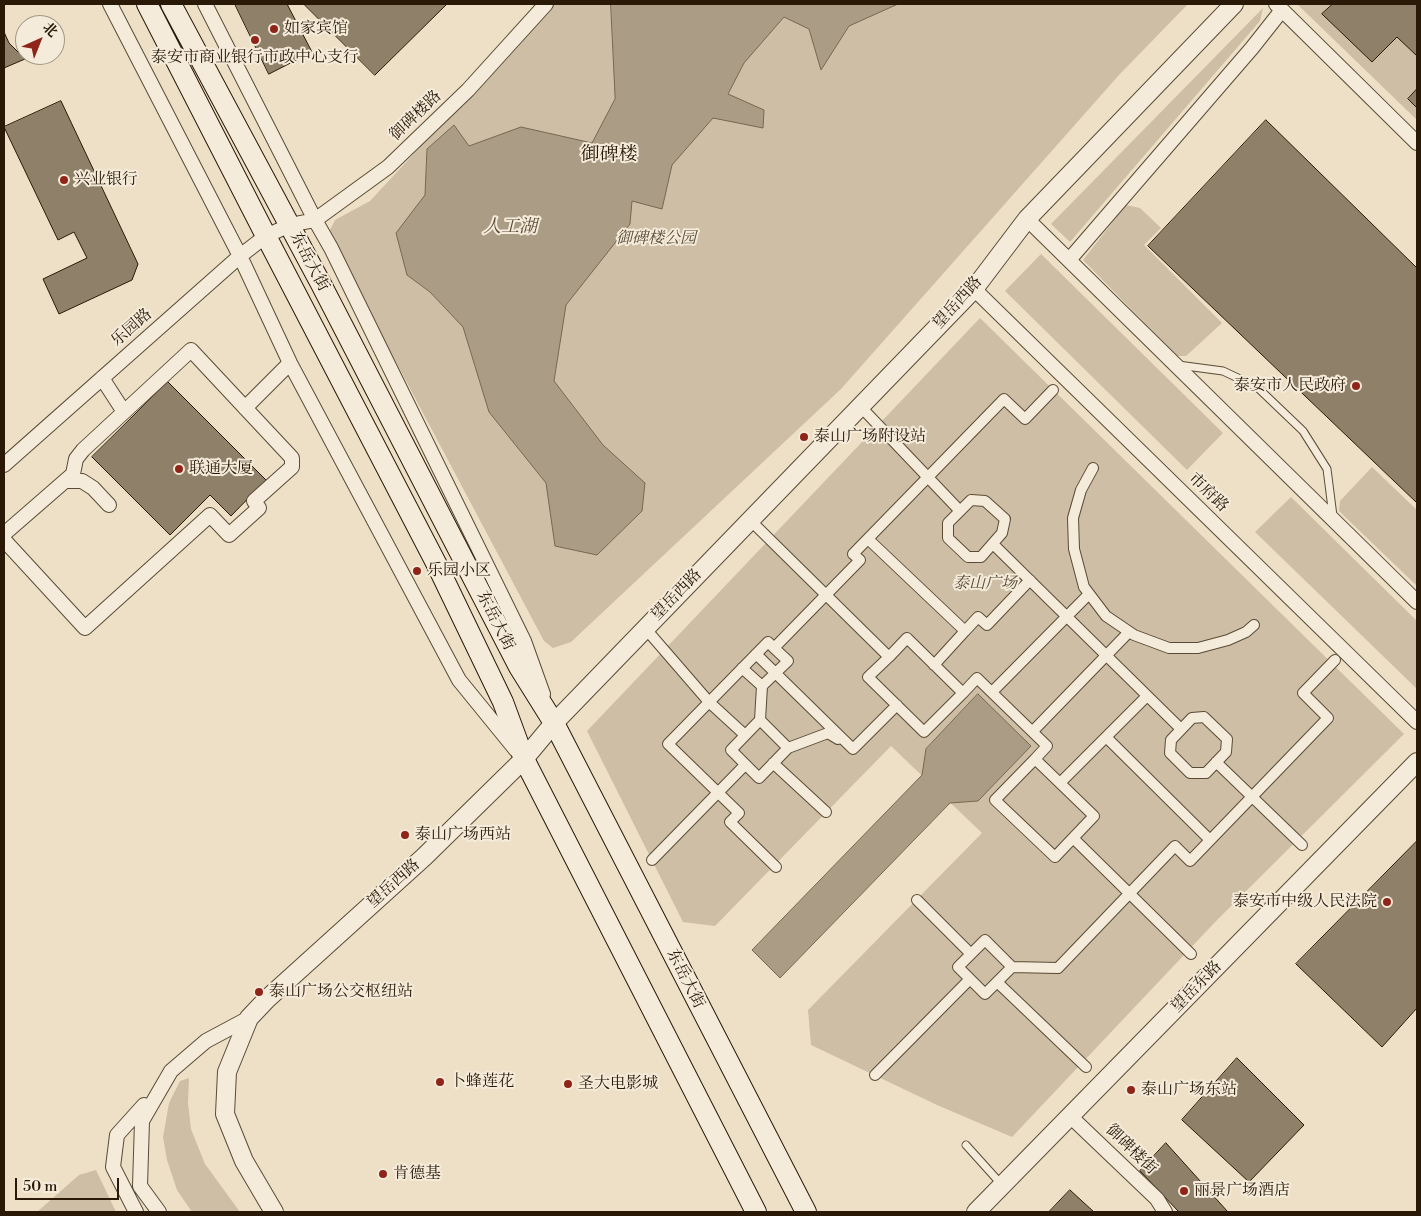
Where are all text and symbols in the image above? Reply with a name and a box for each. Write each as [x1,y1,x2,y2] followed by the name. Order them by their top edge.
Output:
[15,15,65,65] north arrow
[38,19,61,41] text: 北
[284,19,348,39] place label: 如家宾馆
[268,23,280,35] marker: 如家宾馆
[249,34,261,46] marker: 泰安市商业银行市政中心支行
[151,48,359,68] place label: 泰安市商业银行市政中心支行
[386,87,446,145] street label: 御碑楼路
[581,144,637,166] district label: 御碑楼
[74,170,138,190] place label: 兴业银行
[58,174,70,186] marker: 兴业银行
[483,217,537,239] water label: 人工湖
[286,229,332,295] street label: 东岳大街
[616,229,696,249] park label: 御碑楼公园
[929,273,987,333] street label: 望岳西路
[108,305,156,351] street label: 乐园路
[1234,376,1346,396] place label: 泰安市人民政府
[1350,380,1362,392] marker: 泰安市人民政府
[814,427,926,447] place label: 泰山广场附设站
[798,431,810,443] marker: 泰山广场附设站
[189,459,253,479] place label: 联通大厦
[173,463,185,475] marker: 联通大厦
[1184,469,1232,517] street label: 市府路
[427,561,491,581] place label: 乐园小区
[411,565,423,577] marker: 乐园小区
[648,565,706,625] street label: 望岳西路
[953,574,1017,594] park label: 泰山广场
[472,588,518,654] street label: 东岳大街
[415,825,511,845] place label: 泰山广场西站
[399,829,411,841] marker: 泰山广场西站
[364,855,424,913] street label: 望岳西路
[1233,892,1377,912] place label: 泰安市中级人民法院
[1381,896,1393,908] marker: 泰安市中级人民法院
[662,946,708,1012] street label: 东岳大街
[1168,957,1226,1017] street label: 望岳东路
[269,982,413,1002] place label: 泰山广场公交枢纽站
[253,986,265,998] marker: 泰山广场公交枢纽站
[450,1072,514,1092] place label: 卜蜂莲花
[578,1074,658,1094] place label: 圣大电影城
[434,1076,446,1088] marker: 卜蜂莲花
[562,1078,574,1090] marker: 圣大电影城
[1141,1080,1237,1100] place label: 泰山广场东站
[1125,1084,1137,1096] marker: 泰山广场东站
[1101,1121,1161,1179] street label: 御碑楼街
[393,1164,441,1184] place label: 肯德基
[18,1168,121,1200] scale bar
[377,1168,389,1180] marker: 肯德基
[23,1177,57,1196] text: 50 m
[1194,1181,1290,1201] place label: 丽景广场酒店
[1178,1185,1190,1197] marker: 丽景广场酒店

